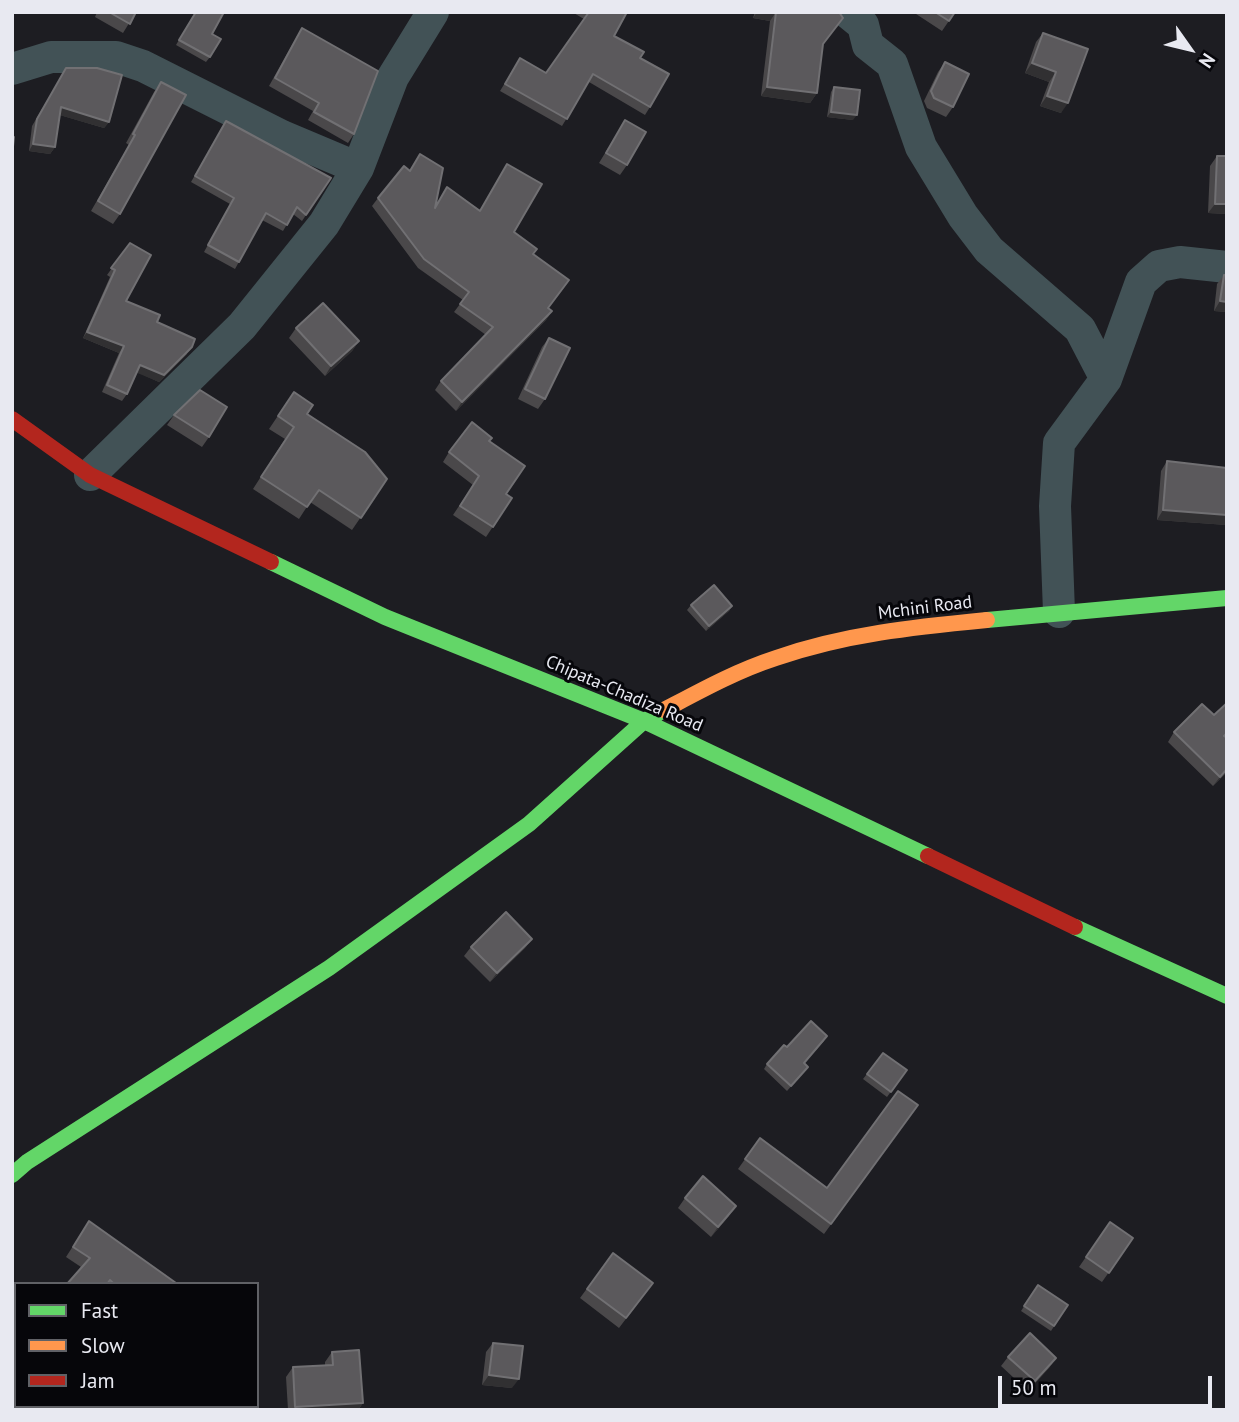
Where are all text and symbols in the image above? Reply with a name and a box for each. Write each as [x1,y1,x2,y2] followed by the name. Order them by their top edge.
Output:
[1155,14,1225,84] north arrow
[1194,49,1221,73] text: N
[877,592,973,624] street label: Mchini Road
[542,651,706,737] street label: Chipata-Chadiza Road
[14,1282,259,1408] legend
[81,1297,118,1324] text: Fast
[81,1332,125,1359] text: Slow
[1001,1362,1214,1406] scale bar
[81,1367,115,1394] text: Jam
[1011,1374,1057,1401] text: 50 m

